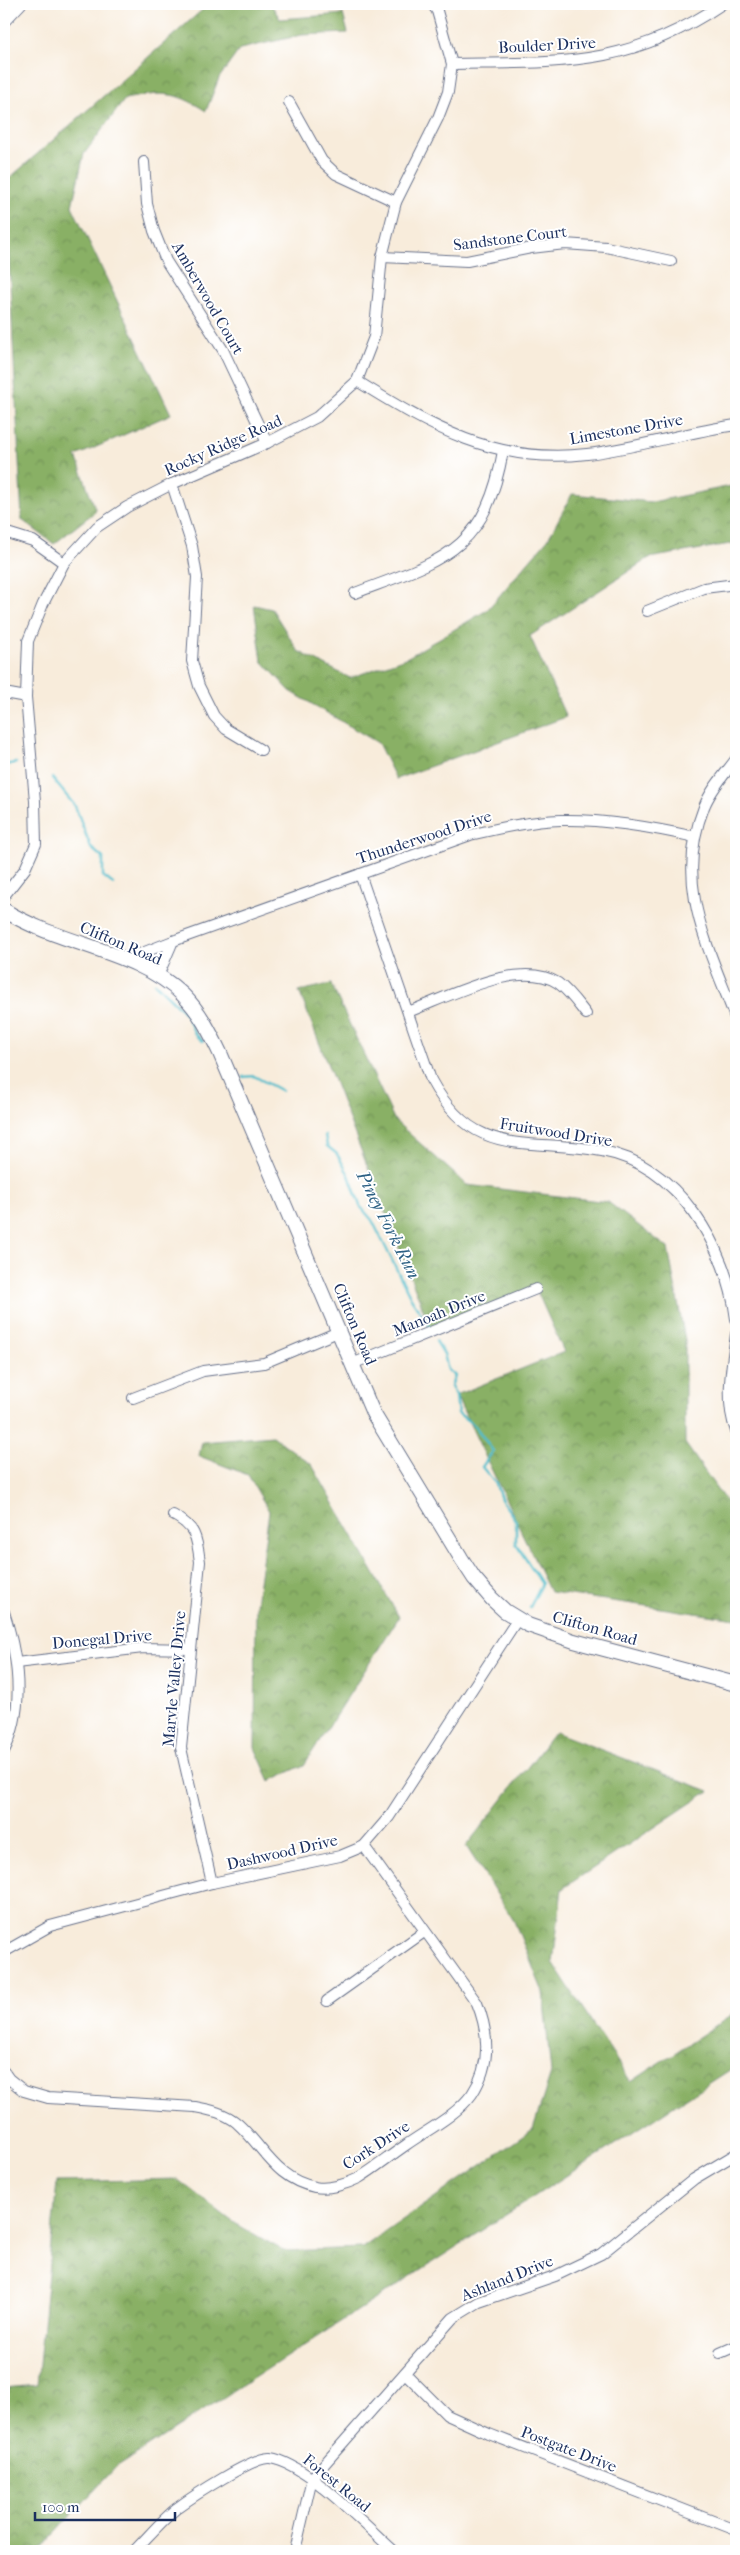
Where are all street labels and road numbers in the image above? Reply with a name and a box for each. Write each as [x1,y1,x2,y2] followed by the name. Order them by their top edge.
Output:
[498,33,596,57] street label: Boulder Drive
[452,222,568,254] street label: Sandstone Court
[167,237,248,358] street label: Amberwood Court
[161,410,285,480] street label: Rocky Ridge Road
[568,410,684,448] street label: Limestone Drive
[354,806,494,868] street label: Thunderwood Drive
[77,917,165,969] street label: Clifton Road
[498,1114,614,1150] street label: Fruitwood Drive
[329,1280,381,1368] street label: Clifton Road
[390,1286,488,1340] street label: Manoah Drive
[550,1607,640,1649] street label: Clifton Road
[159,1610,189,1748] street label: Marvle Valley Drive
[51,1625,153,1653] street label: Donegal Drive
[225,1830,339,1874] street label: Dashwood Drive
[339,2116,413,2174] street label: Cork Drive
[457,2251,556,2305] street label: Ashland Drive
[518,2422,620,2476] street label: Postgate Drive
[299,2450,375,2516] street label: Forest Road

